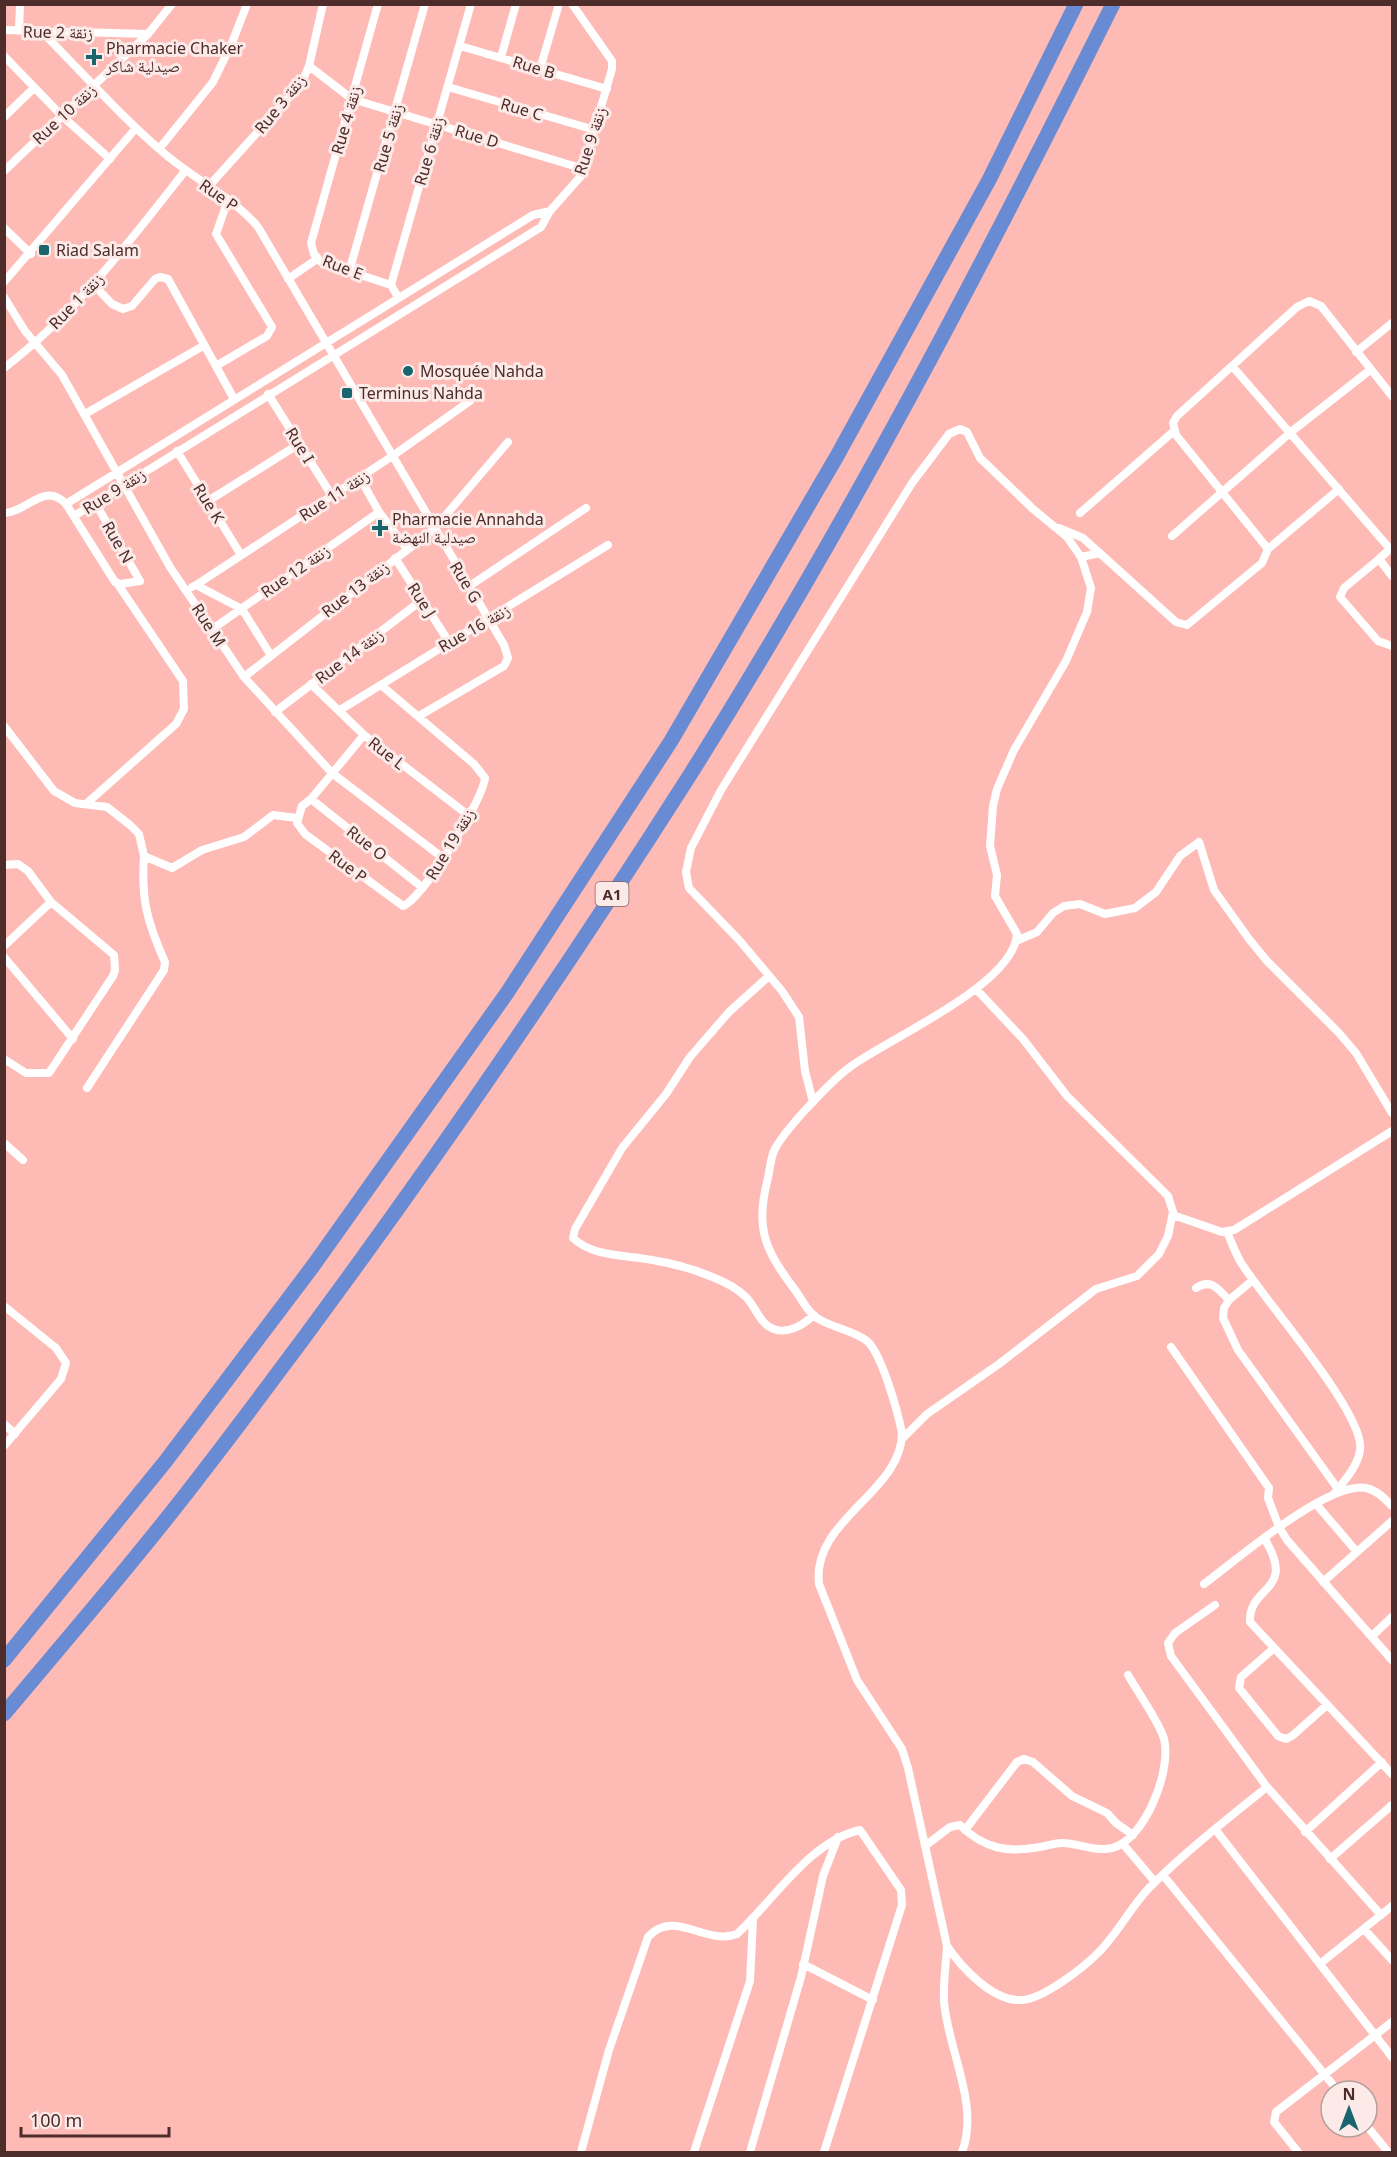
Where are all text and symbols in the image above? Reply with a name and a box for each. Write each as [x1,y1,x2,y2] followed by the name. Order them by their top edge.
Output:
[23,20,93,44] street label: Rue 2 زنقة
[105,37,244,77] place label: Pharmacie Chaker صيدلية شاكر
[87,50,101,64] marker: Pharmacie Chaker صيدلية شاكر
[510,50,558,84] street label: Rue B
[249,70,311,138] street label: Rue 3 زنقة
[27,79,101,149] street label: Rue 10 زنقة
[326,83,366,157] street label: Rue 4 زنقة
[498,92,546,126] street label: Rue C
[368,101,408,175] street label: Rue 5 زنقة
[569,104,611,178] street label: Rue 9 زنقة
[409,114,449,188] street label: Rue 6 زنقة
[452,119,502,153] street label: Rue D
[195,174,243,216] street label: Rue P
[56,239,139,261] place label: Riad Salam
[37,243,51,257] marker: Riad Salam
[319,249,367,285] street label: Rue E
[44,268,108,334] street label: Rue 1 زنقة
[420,360,544,382] place label: Mosquée Nahda
[401,364,415,378] marker: Mosquée Nahda
[359,382,483,404] place label: Terminus Nahda
[340,386,354,400] marker: Terminus Nahda
[280,423,320,467] street label: Rue I
[78,463,150,519] street label: Rue 9 زنقة
[295,464,373,526] street label: Rue 11 زنقة
[188,479,230,527] street label: Rue K
[392,508,544,548] place label: Pharmacie Annahda صيدلية النهضة
[97,517,139,567] street label: Rue N
[373,521,387,535] marker: Pharmacie Annahda صيدلية النهضة
[256,539,334,603] street label: Rue 12 زنقة
[317,556,393,622] street label: Rue 13 زنقة
[445,557,487,607] street label: Rue G
[403,578,441,622] street label: Rue J
[187,599,231,651] street label: Rue M
[434,599,514,657] street label: Rue 16 زنقة
[311,623,387,689] street label: Rue 14 زنقة
[364,732,410,774] street label: Rue L
[420,804,480,884] street label: Rue 19 زنقة
[342,820,392,866] street label: Rue O
[324,844,372,888] street label: Rue P
[596,882,628,906] road number: A1
[1319,2079,1379,2139] north arrow
[1342,2083,1356,2105] text: N
[21,2100,170,2138] scale bar
[30,2108,82,2132] text: 100 m

